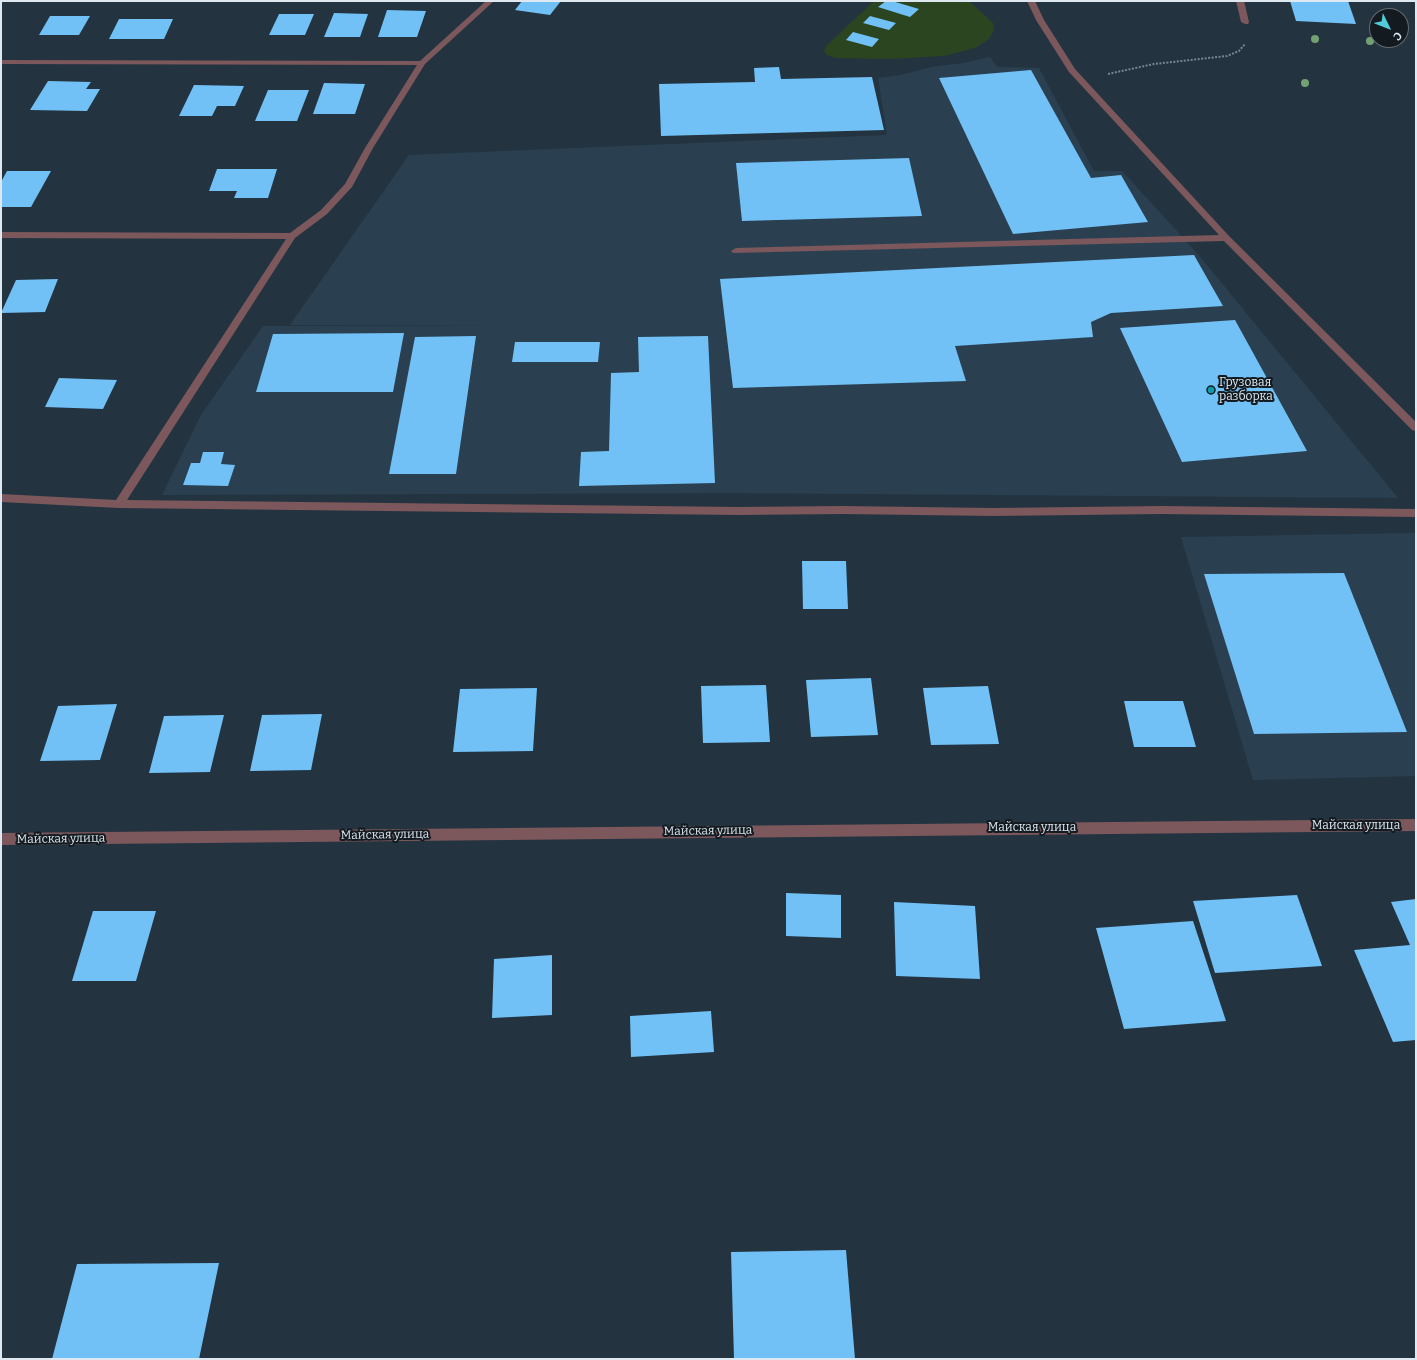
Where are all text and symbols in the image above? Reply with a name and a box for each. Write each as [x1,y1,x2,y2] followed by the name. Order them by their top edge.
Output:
[1369,8,1409,48] north arrow
[1390,29,1405,43] text: С
[1219,376,1273,404] place label: Грузовая разборка
[1206,385,1216,395] marker: Грузовая разборка
[1312,819,1400,833] street label: Майская улица
[988,821,1076,835] street label: Майская улица
[664,823,752,839] street label: Майская улица
[341,827,429,843] street label: Майская улица
[17,831,105,847] street label: Майская улица

